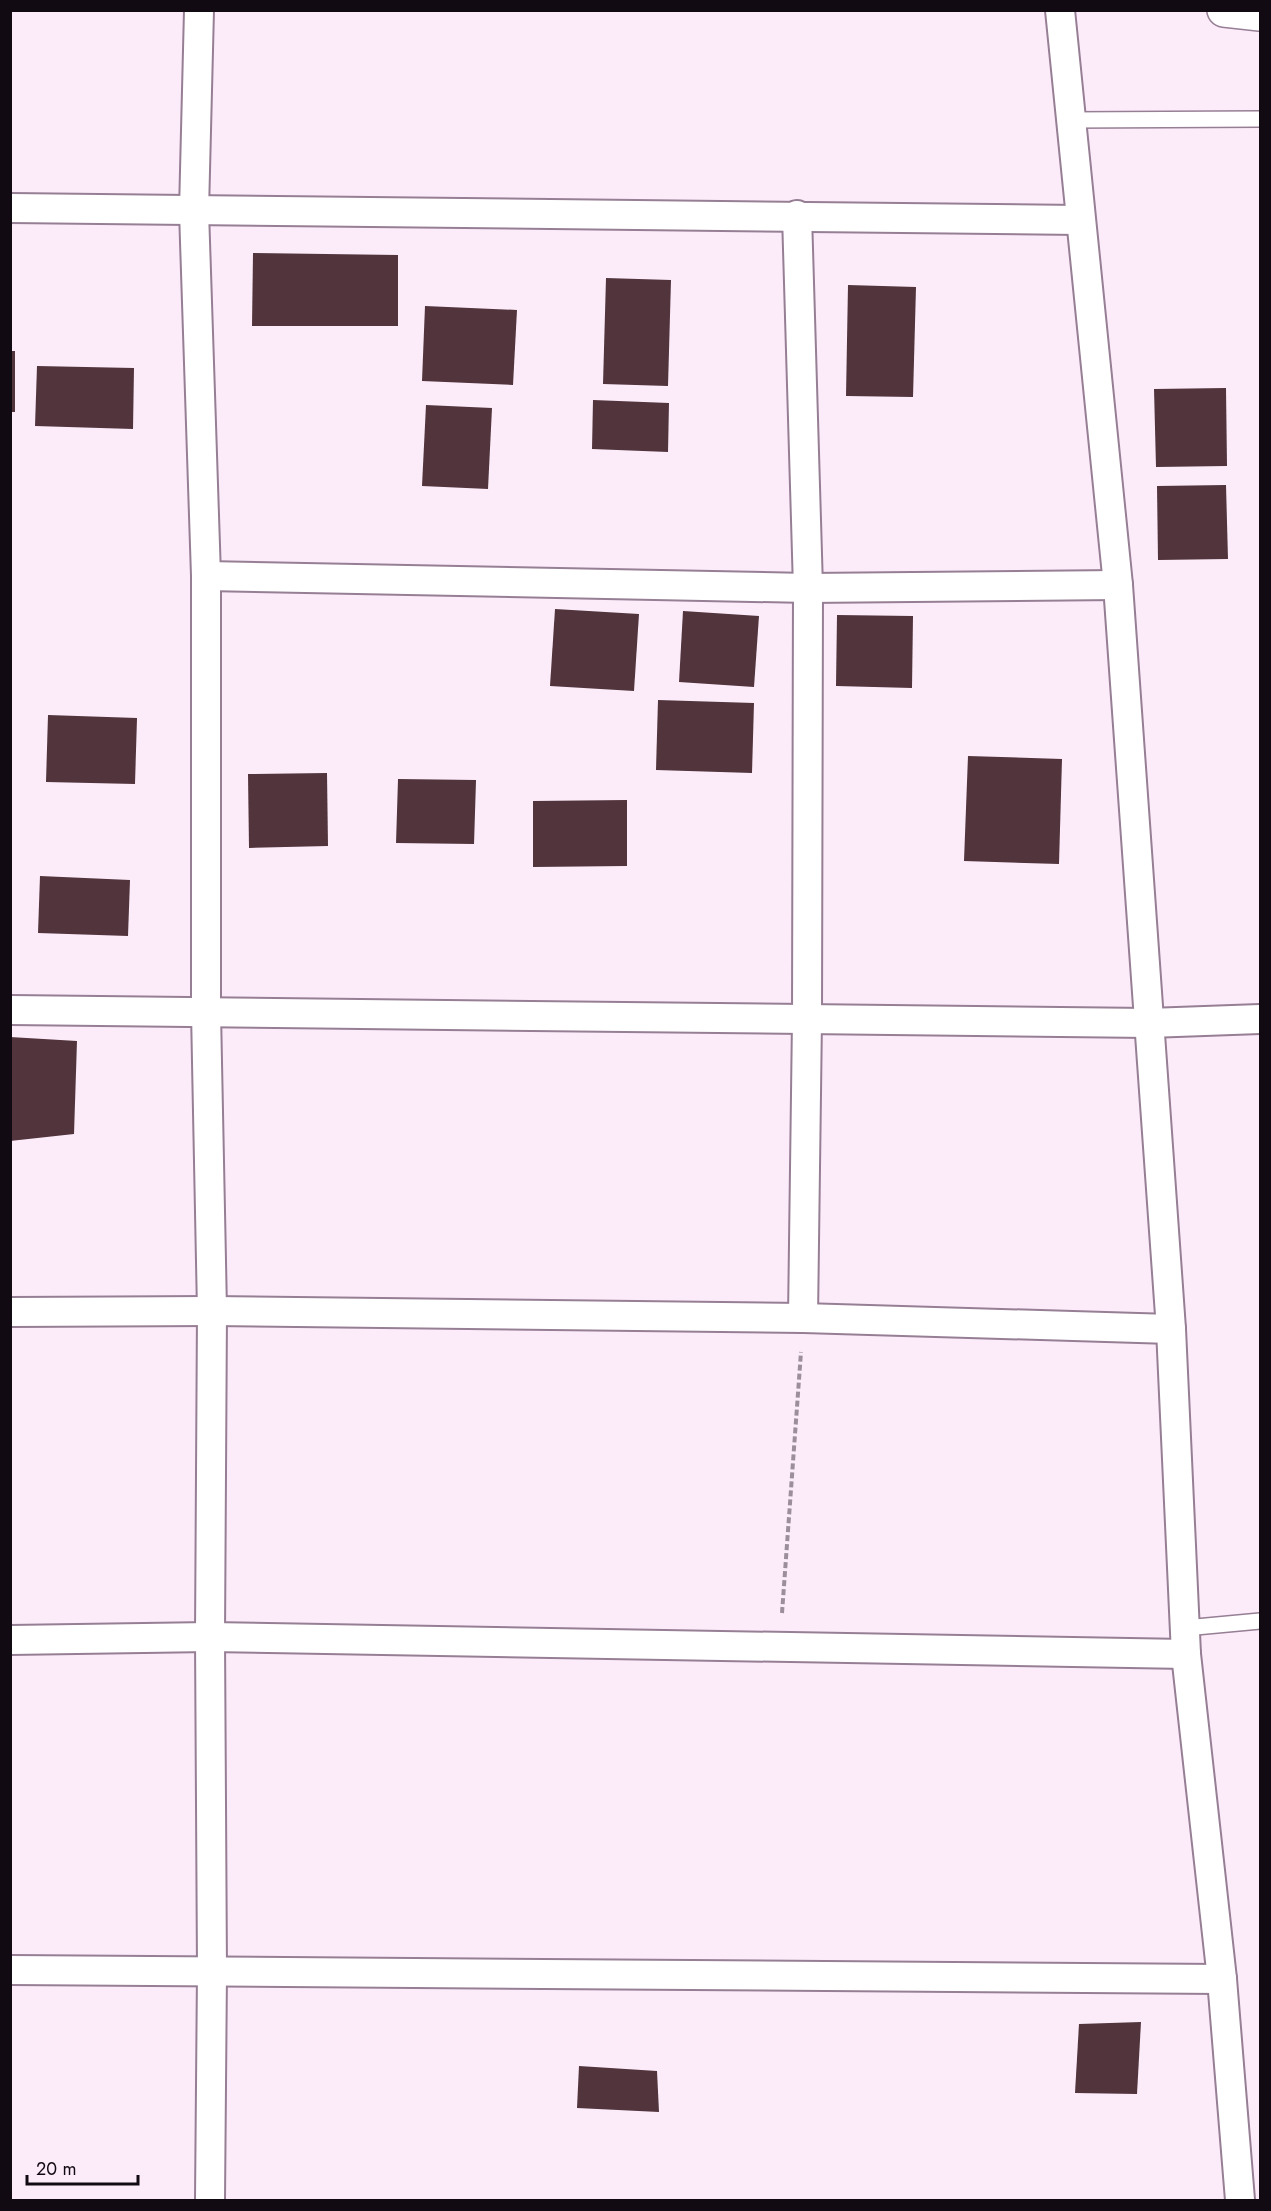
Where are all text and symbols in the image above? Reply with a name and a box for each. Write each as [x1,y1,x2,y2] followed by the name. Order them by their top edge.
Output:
[27,2148,138,2186] scale bar
[36,2156,76,2182] text: 20 m

